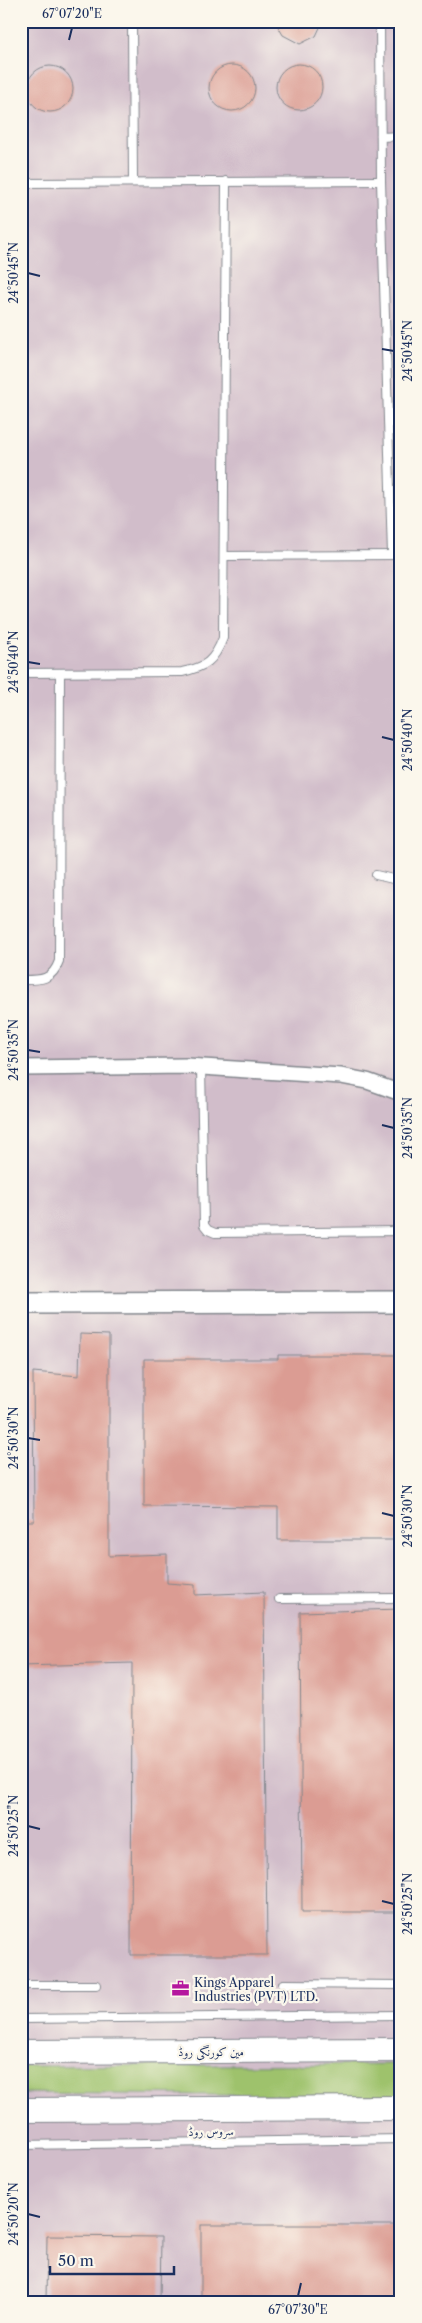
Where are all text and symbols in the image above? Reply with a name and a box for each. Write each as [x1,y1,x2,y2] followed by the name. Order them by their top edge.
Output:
[42,6,102,21] text: 67°07'20"E
[6,242,21,304] text: 24°50'45"N
[400,320,415,382] text: 24°50'45"N
[6,631,21,693] text: 24°50'40"N
[400,709,415,771] text: 24°50'40"N
[6,1019,21,1081] text: 24°50'35"N
[400,1097,415,1159] text: 24°50'35"N
[6,1406,21,1469] text: 24°50'30"N
[400,1484,415,1547] text: 24°50'30"N
[6,1795,21,1857] text: 24°50'25"N
[400,1873,415,1935] text: 24°50'25"N
[194,1975,318,2004] place label: Kings Apparel Industries (PVT) LTD.
[170,1979,190,1999] office icon: Kings Apparel Industries (PVT) LTD.
[178,2044,244,2061] street label: مین کورنگی روڈ
[188,2123,234,2140] street label: سروس روڈ
[6,2182,21,2246] text: 24°50'20"N
[50,2243,174,2275] scale bar
[58,2251,94,2270] text: 50 m
[268,2302,328,2317] text: 67°07'30"E

